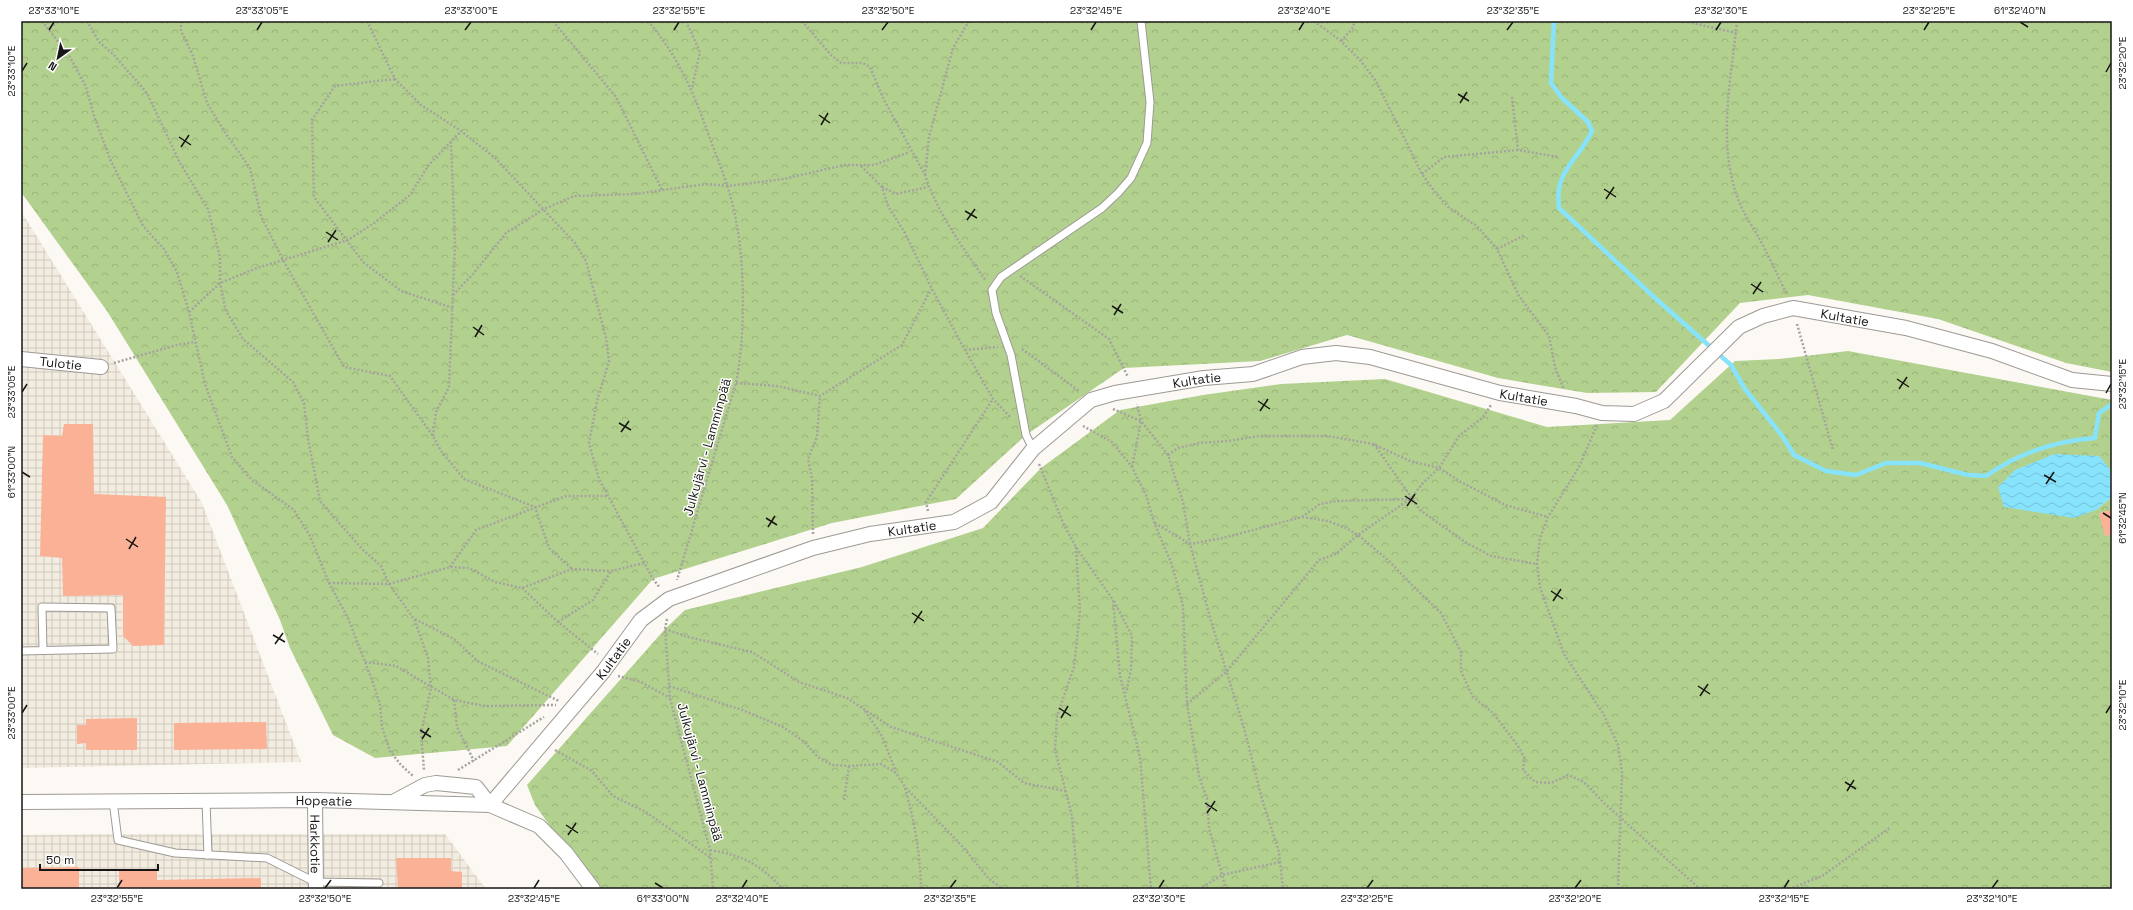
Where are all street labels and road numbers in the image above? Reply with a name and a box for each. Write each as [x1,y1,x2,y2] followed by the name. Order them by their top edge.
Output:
[1819,305,1871,330] street label: Kultatie
[39,352,83,374] street label: Tulotie
[1171,368,1222,392] street label: Kultatie
[679,376,735,518] street label: Julkujärvi - Lamminpää
[1498,385,1549,410] street label: Kultatie
[887,516,937,540] street label: Kultatie
[592,633,634,683] street label: Kultatie
[673,701,727,844] street label: Julkujärvi - Lamminpää
[296,791,353,810] street label: Hopeatie
[307,814,324,874] street label: Harkkotie

